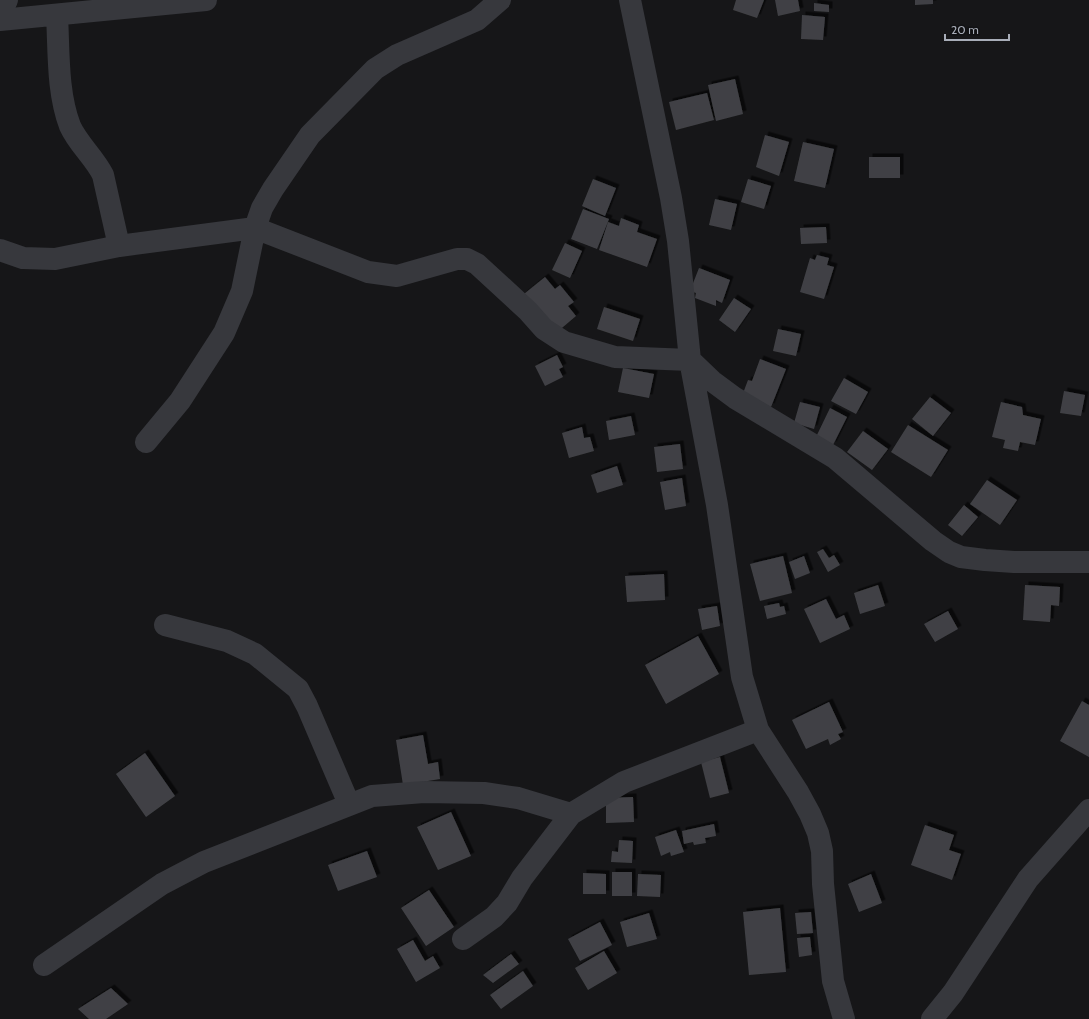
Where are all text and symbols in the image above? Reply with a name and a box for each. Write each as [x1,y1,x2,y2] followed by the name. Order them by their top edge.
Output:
[945,16,1009,42] scale bar
[951,22,979,37] text: 20 m

